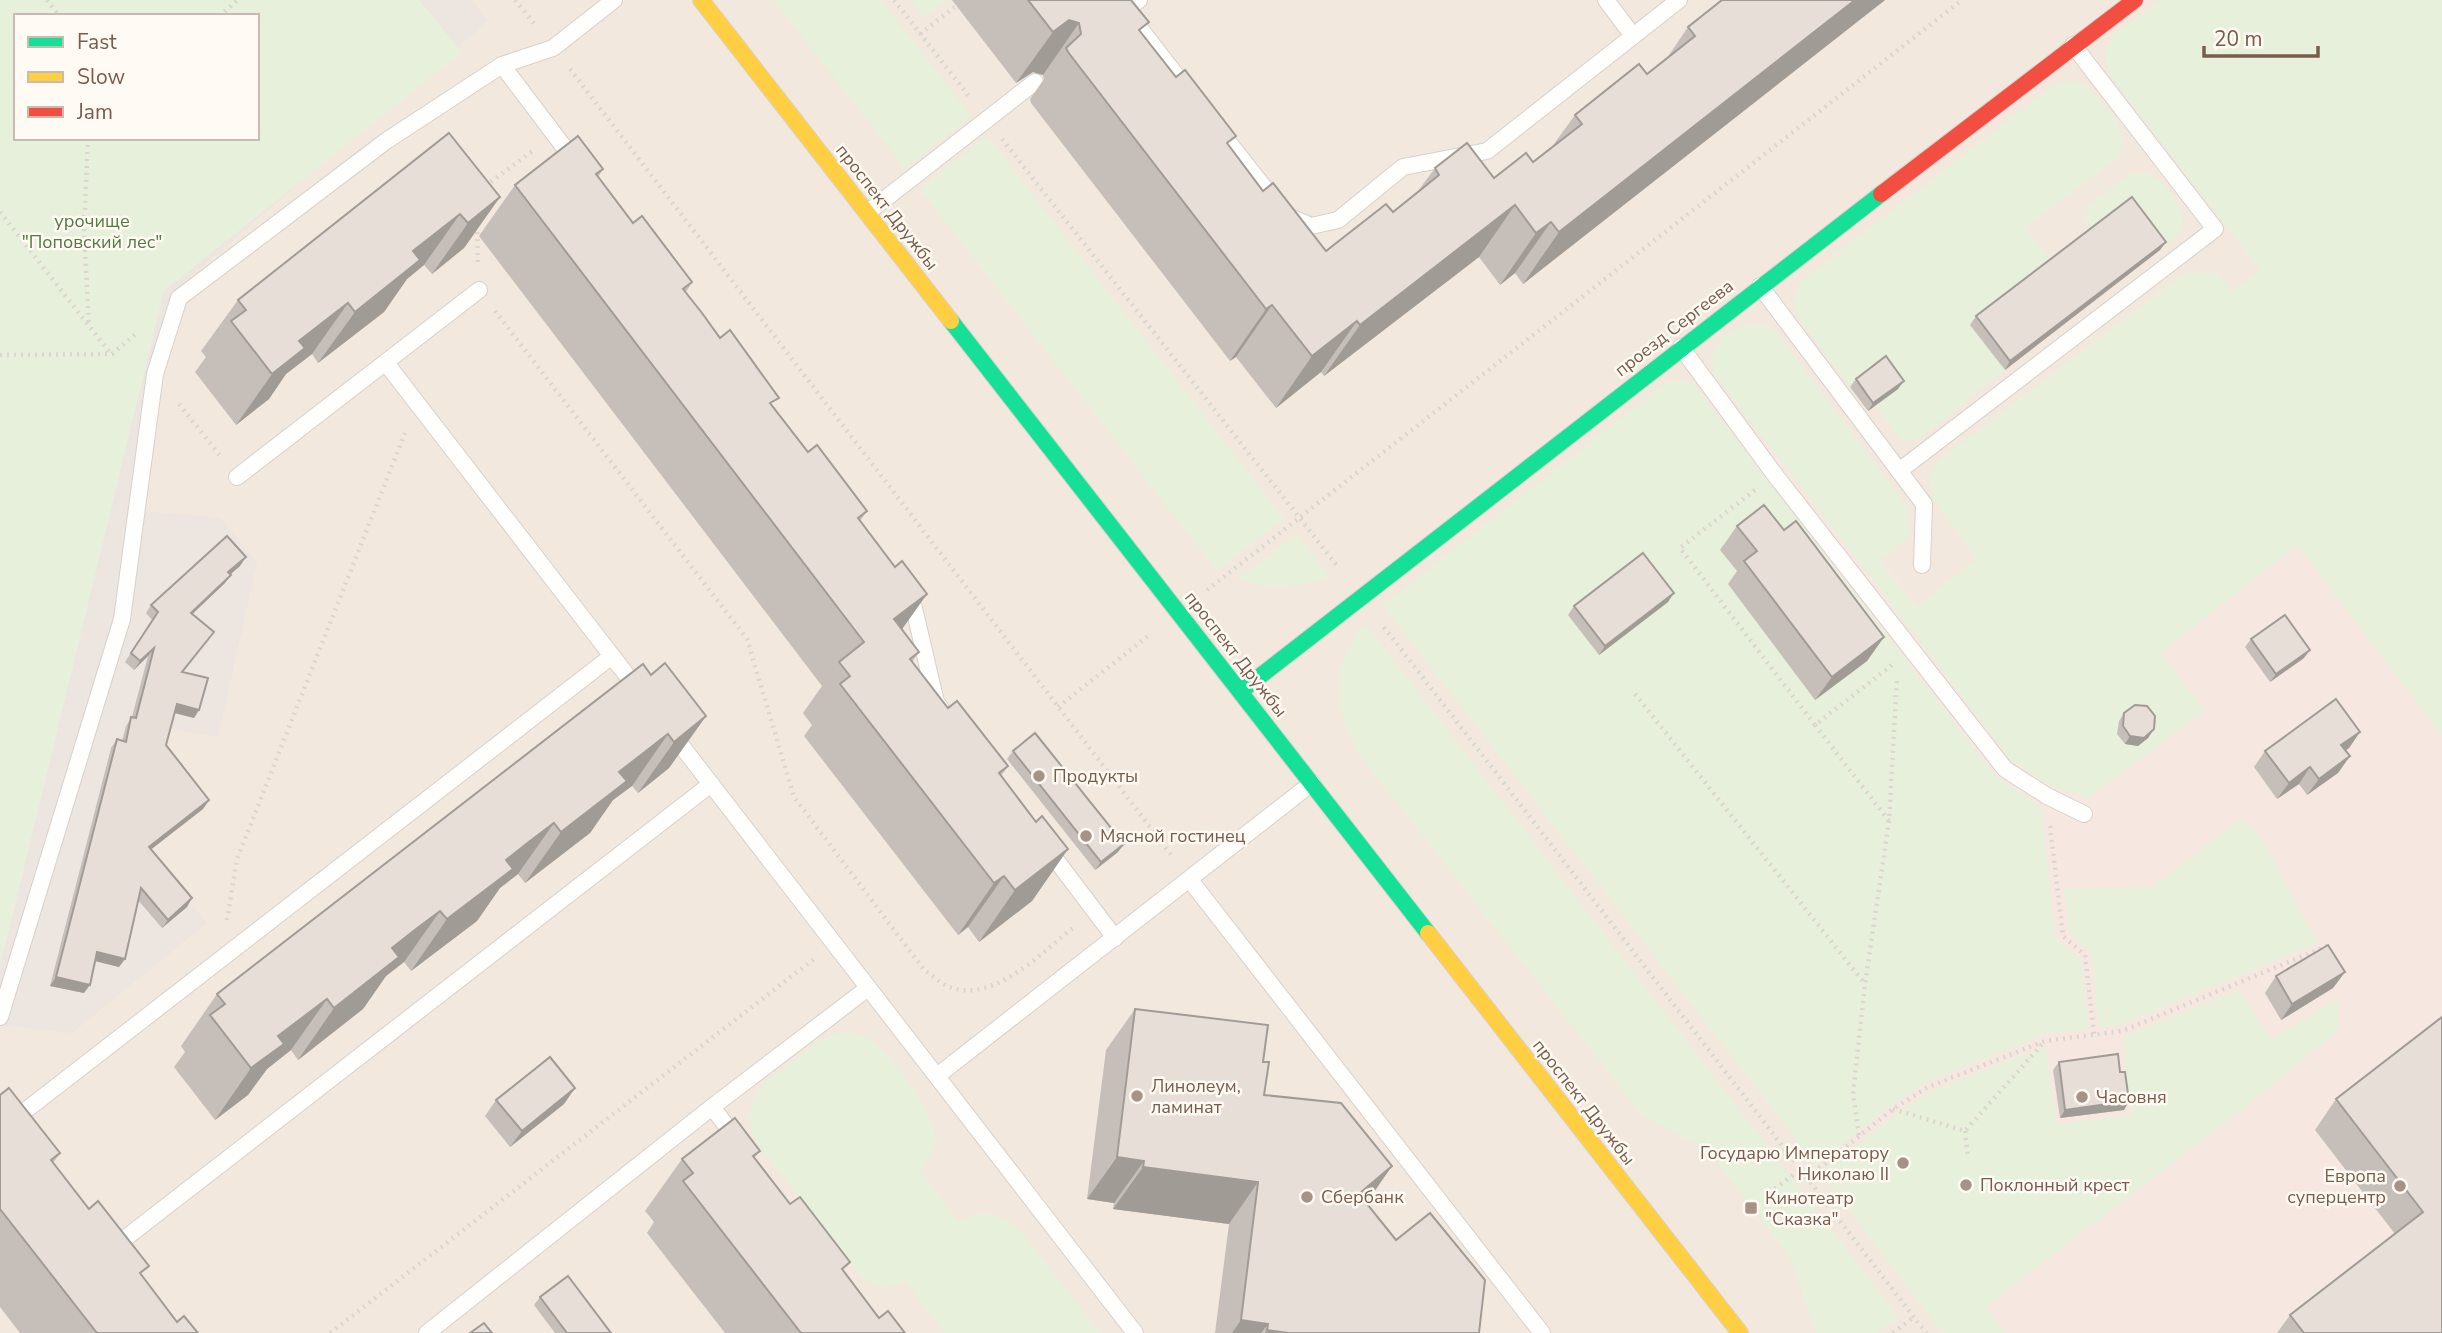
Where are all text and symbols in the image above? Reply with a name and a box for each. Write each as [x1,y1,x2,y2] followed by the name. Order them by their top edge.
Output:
[14,14,259,140] legend
[2204,14,2318,58] scale bar
[2214,25,2263,53] text: 20 m
[77,28,117,56] text: Fast
[77,63,126,91] text: Slow
[76,98,113,126] text: Jam
[830,139,944,275] street label: проспект Дружбы
[22,209,162,254] park label: урочище "Поповский лес"
[1610,274,1738,382] street label: проезд Сергеева
[1179,586,1293,722] street label: проспект Дружбы
[1053,764,1138,788] place label: Продукты
[1031,768,1047,784] marker: Продукты
[1100,824,1246,848] place label: Мясной гостинец
[1078,828,1094,844] marker: Мясной гостинец
[1527,1034,1641,1170] street label: проспект Дружбы
[1151,1074,1241,1119] place label: Линолеум, ламинат
[2096,1085,2167,1109] place label: Часовня
[1129,1088,1145,1104] marker: Линолеум, ламинат
[2074,1089,2090,1105] marker: Часовня
[1700,1141,1890,1186] place label: Государю Императору Николаю II
[1895,1155,1911,1171] marker: Государю Императору Николаю II
[2287,1164,2386,1209] place label: Европа суперцентр
[1980,1173,2130,1197] place label: Поклонный крест
[1958,1177,1974,1193] marker: Поклонный крест
[2392,1178,2408,1194] marker: Европа суперцентр
[1321,1185,1404,1209] place label: Сбербанк
[1765,1186,1854,1231] place label: Кинотеатр "Сказка"
[1299,1189,1315,1205] marker: Сбербанк
[1743,1200,1759,1216] marker: Кинотеатр "Сказка"

